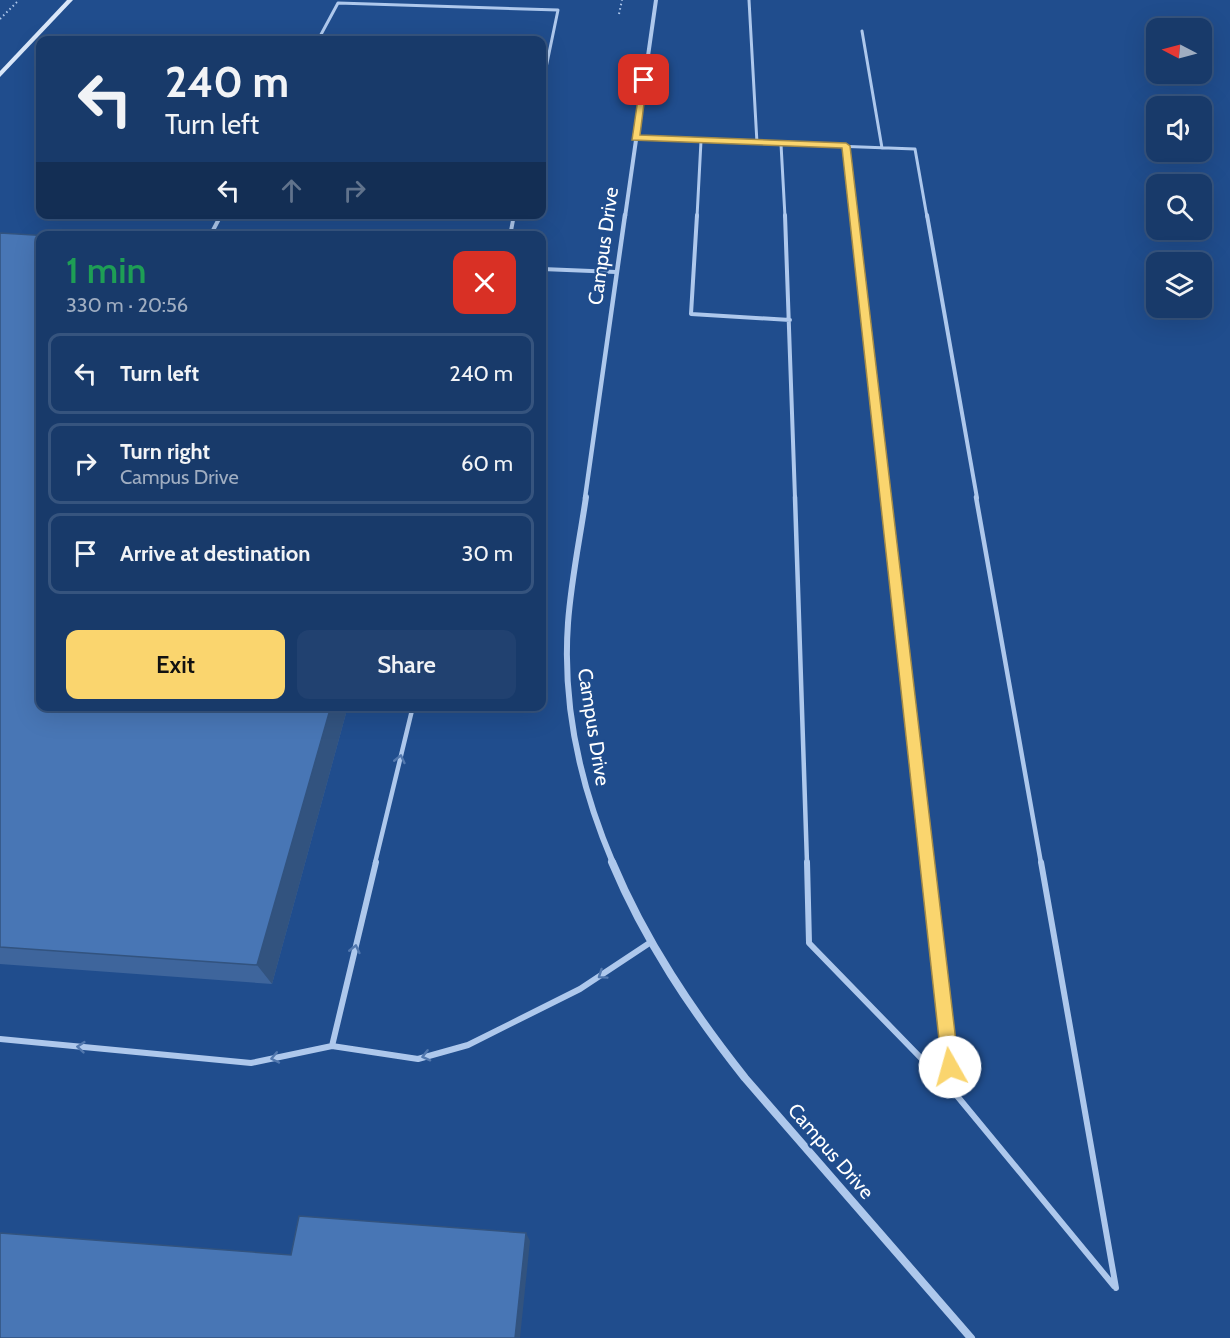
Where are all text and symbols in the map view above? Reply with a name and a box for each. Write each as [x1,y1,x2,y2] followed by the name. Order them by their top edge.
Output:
[1146,18,1212,84] north arrow
[1146,18,1212,318] map controls
[618,54,669,105] pin
[165,56,289,108] text: 240 m
[66,60,144,138] icon: left
[627,63,660,96] icon: arrive
[1146,96,1212,162] button: sound
[165,108,259,141] text: Turn left
[212,174,245,207] icon: left
[275,174,308,207] icon: ahead
[338,174,371,207] icon: right
[1146,174,1212,240] button: search
[583,186,623,306] street label: Campus Drive
[66,248,146,292] text: 1 min
[453,251,516,314] button: close
[1146,252,1212,318] button: layers
[66,293,188,317] text: 330 m · 20:56
[69,357,102,390] icon: left
[120,360,199,387] text: Turn left
[449,360,513,387] text: 240 m
[120,438,210,465] text: Turn right
[69,447,102,480] icon: right
[461,450,513,477] text: 60 m
[120,465,239,489] text: Campus Drive
[69,537,102,570] icon: arrive
[120,540,310,567] text: Arrive at destination
[461,540,513,567] text: 30 m
[66,630,285,699] button: Exit
[297,630,516,699] button: Share
[573,666,615,788] street label: Campus Drive
[393,754,406,764] one-way arrow
[348,944,361,954] one-way arrow
[598,968,609,979] one-way arrow
[918,1035,982,1099] position arrow
[77,1041,86,1054] one-way arrow
[421,1049,431,1062] one-way arrow
[270,1051,280,1064] one-way arrow
[783,1098,879,1204] street label: Campus Drive

